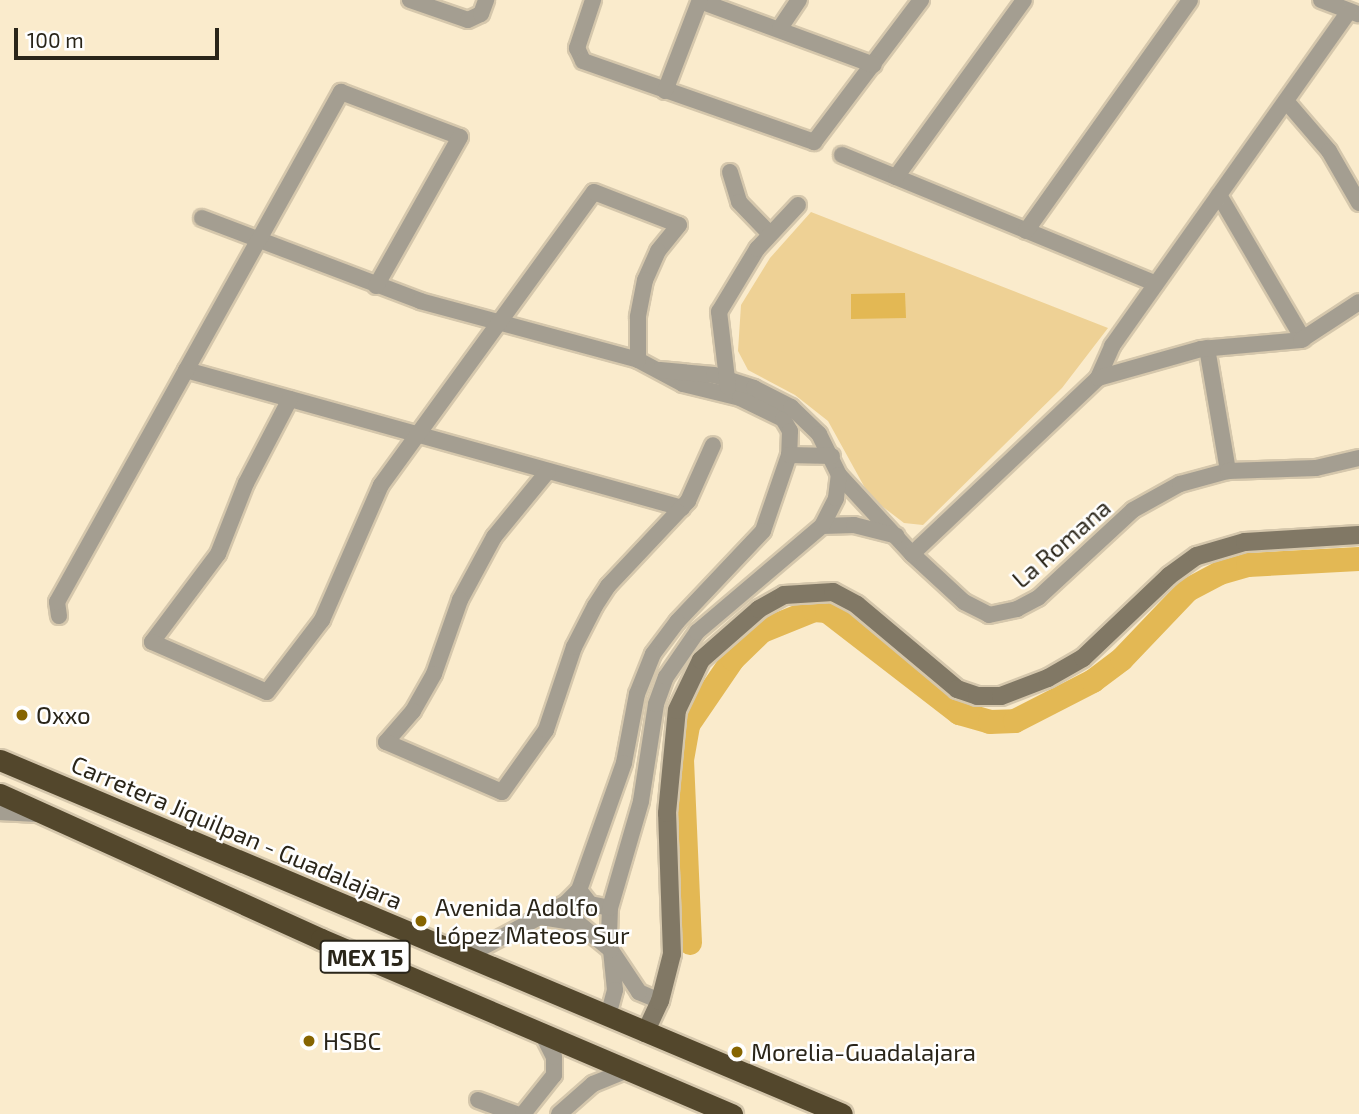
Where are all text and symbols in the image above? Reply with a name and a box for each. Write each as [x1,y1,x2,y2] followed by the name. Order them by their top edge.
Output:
[18,14,222,58] scale bar
[27,27,84,52] text: 100 m
[1006,493,1116,593] street label: La Romana
[36,701,91,729] place label: Oxxo
[14,707,30,723] marker: Oxxo
[67,749,407,915] street label: Carretera Jiquilpan - Guadalajara
[435,893,630,949] place label: Avenida Adolfo López Mateos Sur
[413,913,429,929] marker: Avenida Adolfo López Mateos Sur
[320,938,410,976] road number: MEX 15
[323,1027,381,1055] place label: HSBC
[301,1033,317,1049] marker: HSBC
[751,1038,976,1066] place label: Morelia-Guadalajara
[729,1044,745,1060] marker: Morelia-Guadalajara

